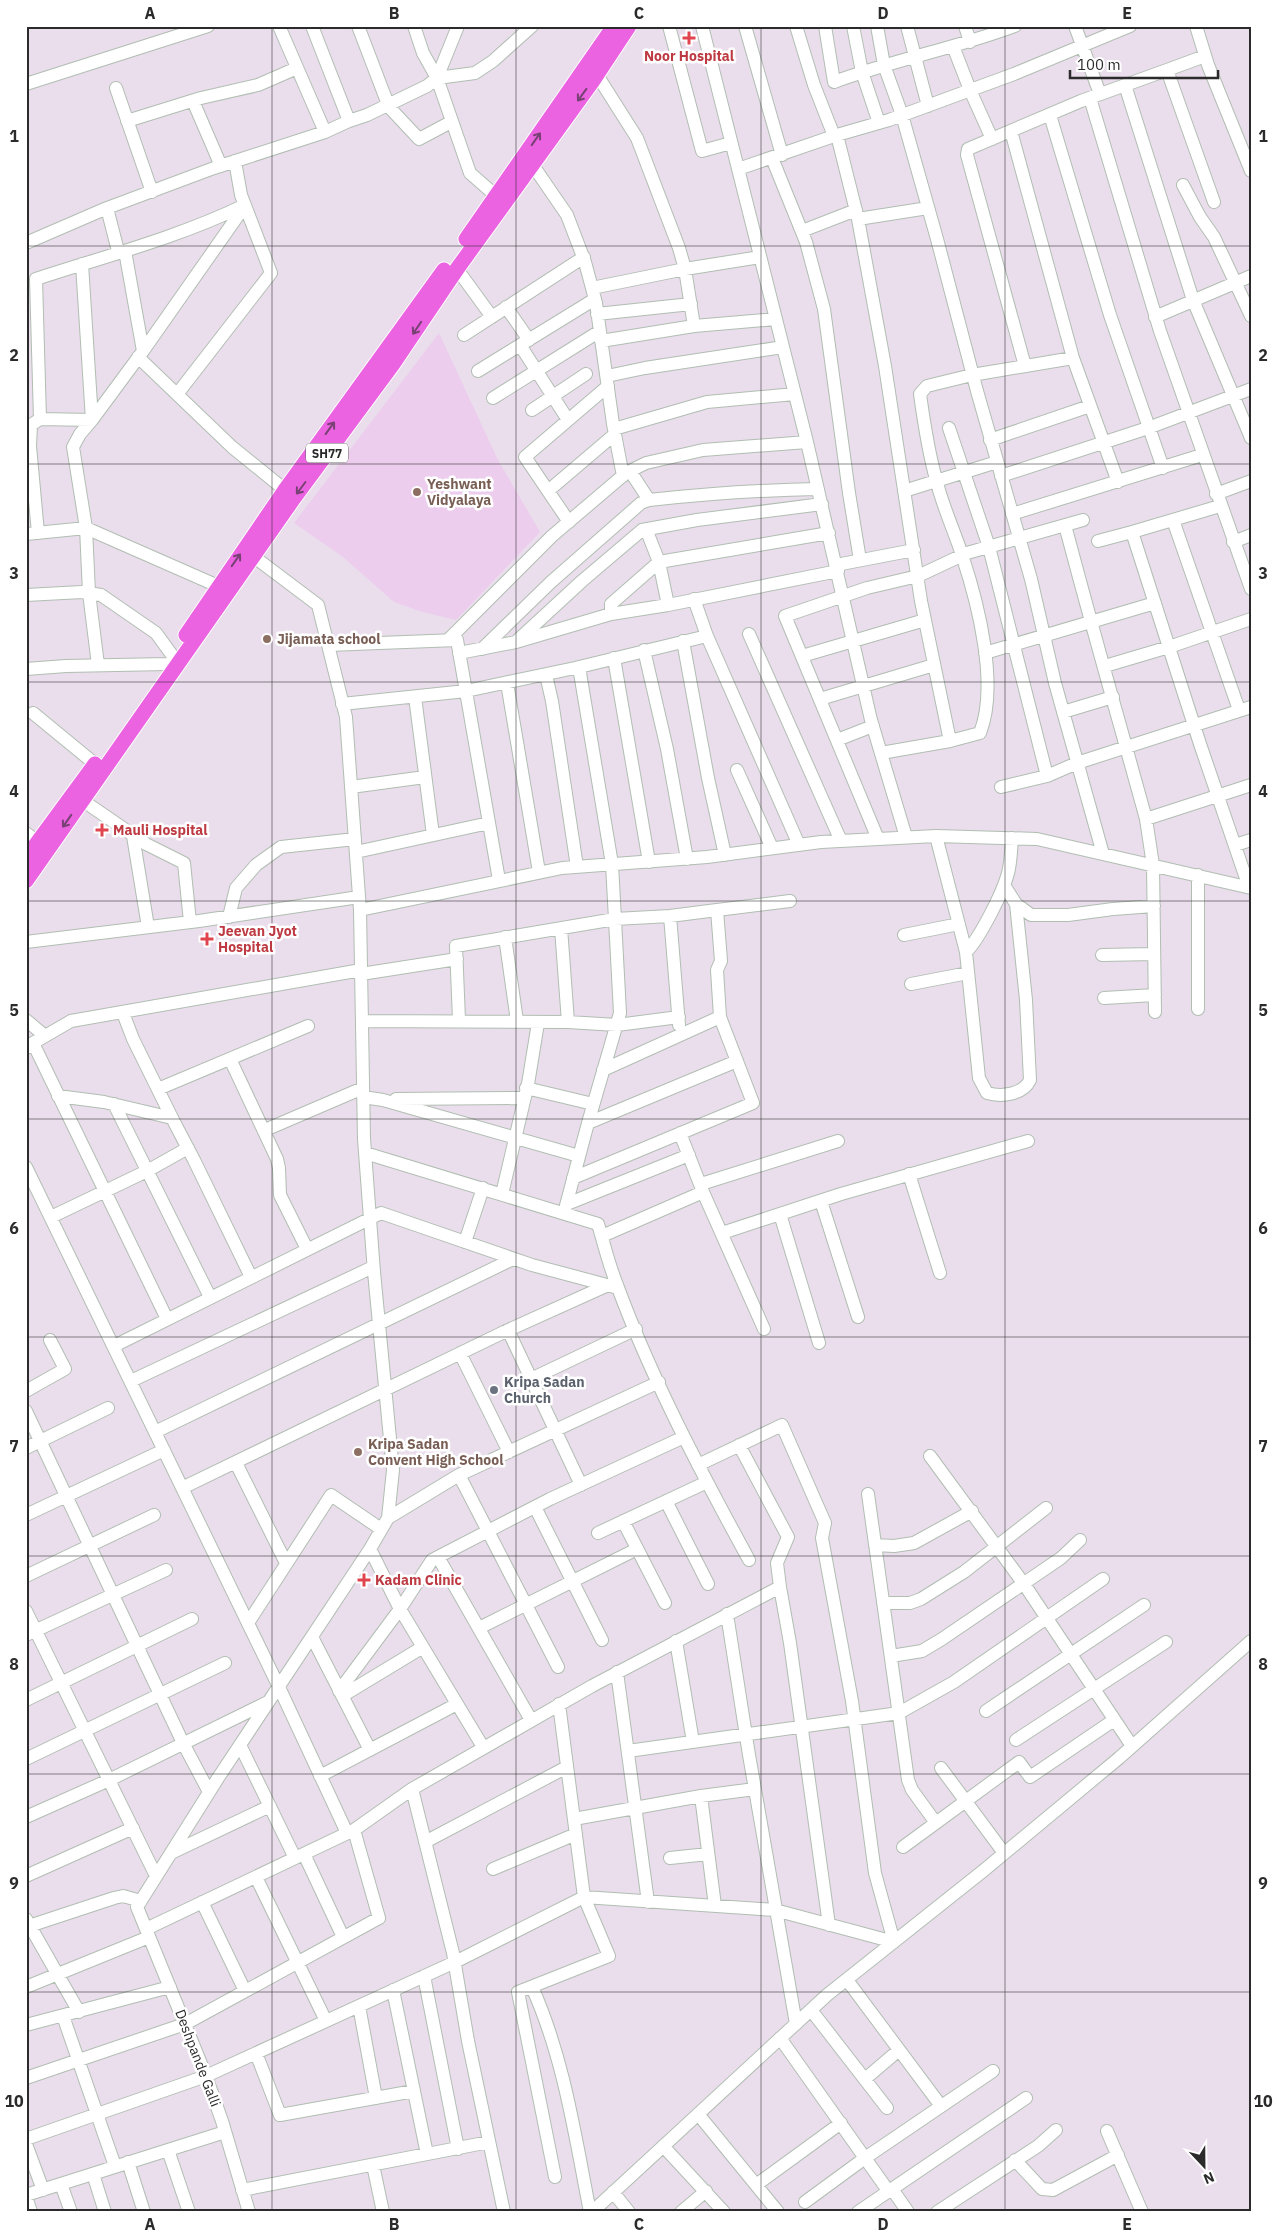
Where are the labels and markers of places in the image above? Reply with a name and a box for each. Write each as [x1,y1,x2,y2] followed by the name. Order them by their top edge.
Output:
[682,31,696,45] marker: Noor Hospital
[644,47,734,65] place label: Noor Hospital
[427,475,492,509] place label: Yeshwant Vidyalaya
[411,486,423,498] marker: Yeshwant Vidyalaya
[277,630,381,648] place label: Jijamata school
[261,633,273,645] marker: Jijamata school
[113,821,208,839] place label: Mauli Hospital
[95,823,109,837] marker: Mauli Hospital
[218,922,297,956] place label: Jeevan Jyot Hospital
[200,932,214,946] marker: Jeevan Jyot Hospital
[504,1373,585,1407] place label: Kripa Sadan Church
[488,1384,500,1396] marker: Kripa Sadan Church
[368,1435,503,1469] place label: Kripa Sadan Convent High School
[352,1446,364,1458] marker: Kripa Sadan Convent High School
[375,1571,462,1589] place label: Kadam Clinic
[357,1573,371,1587] marker: Kadam Clinic

